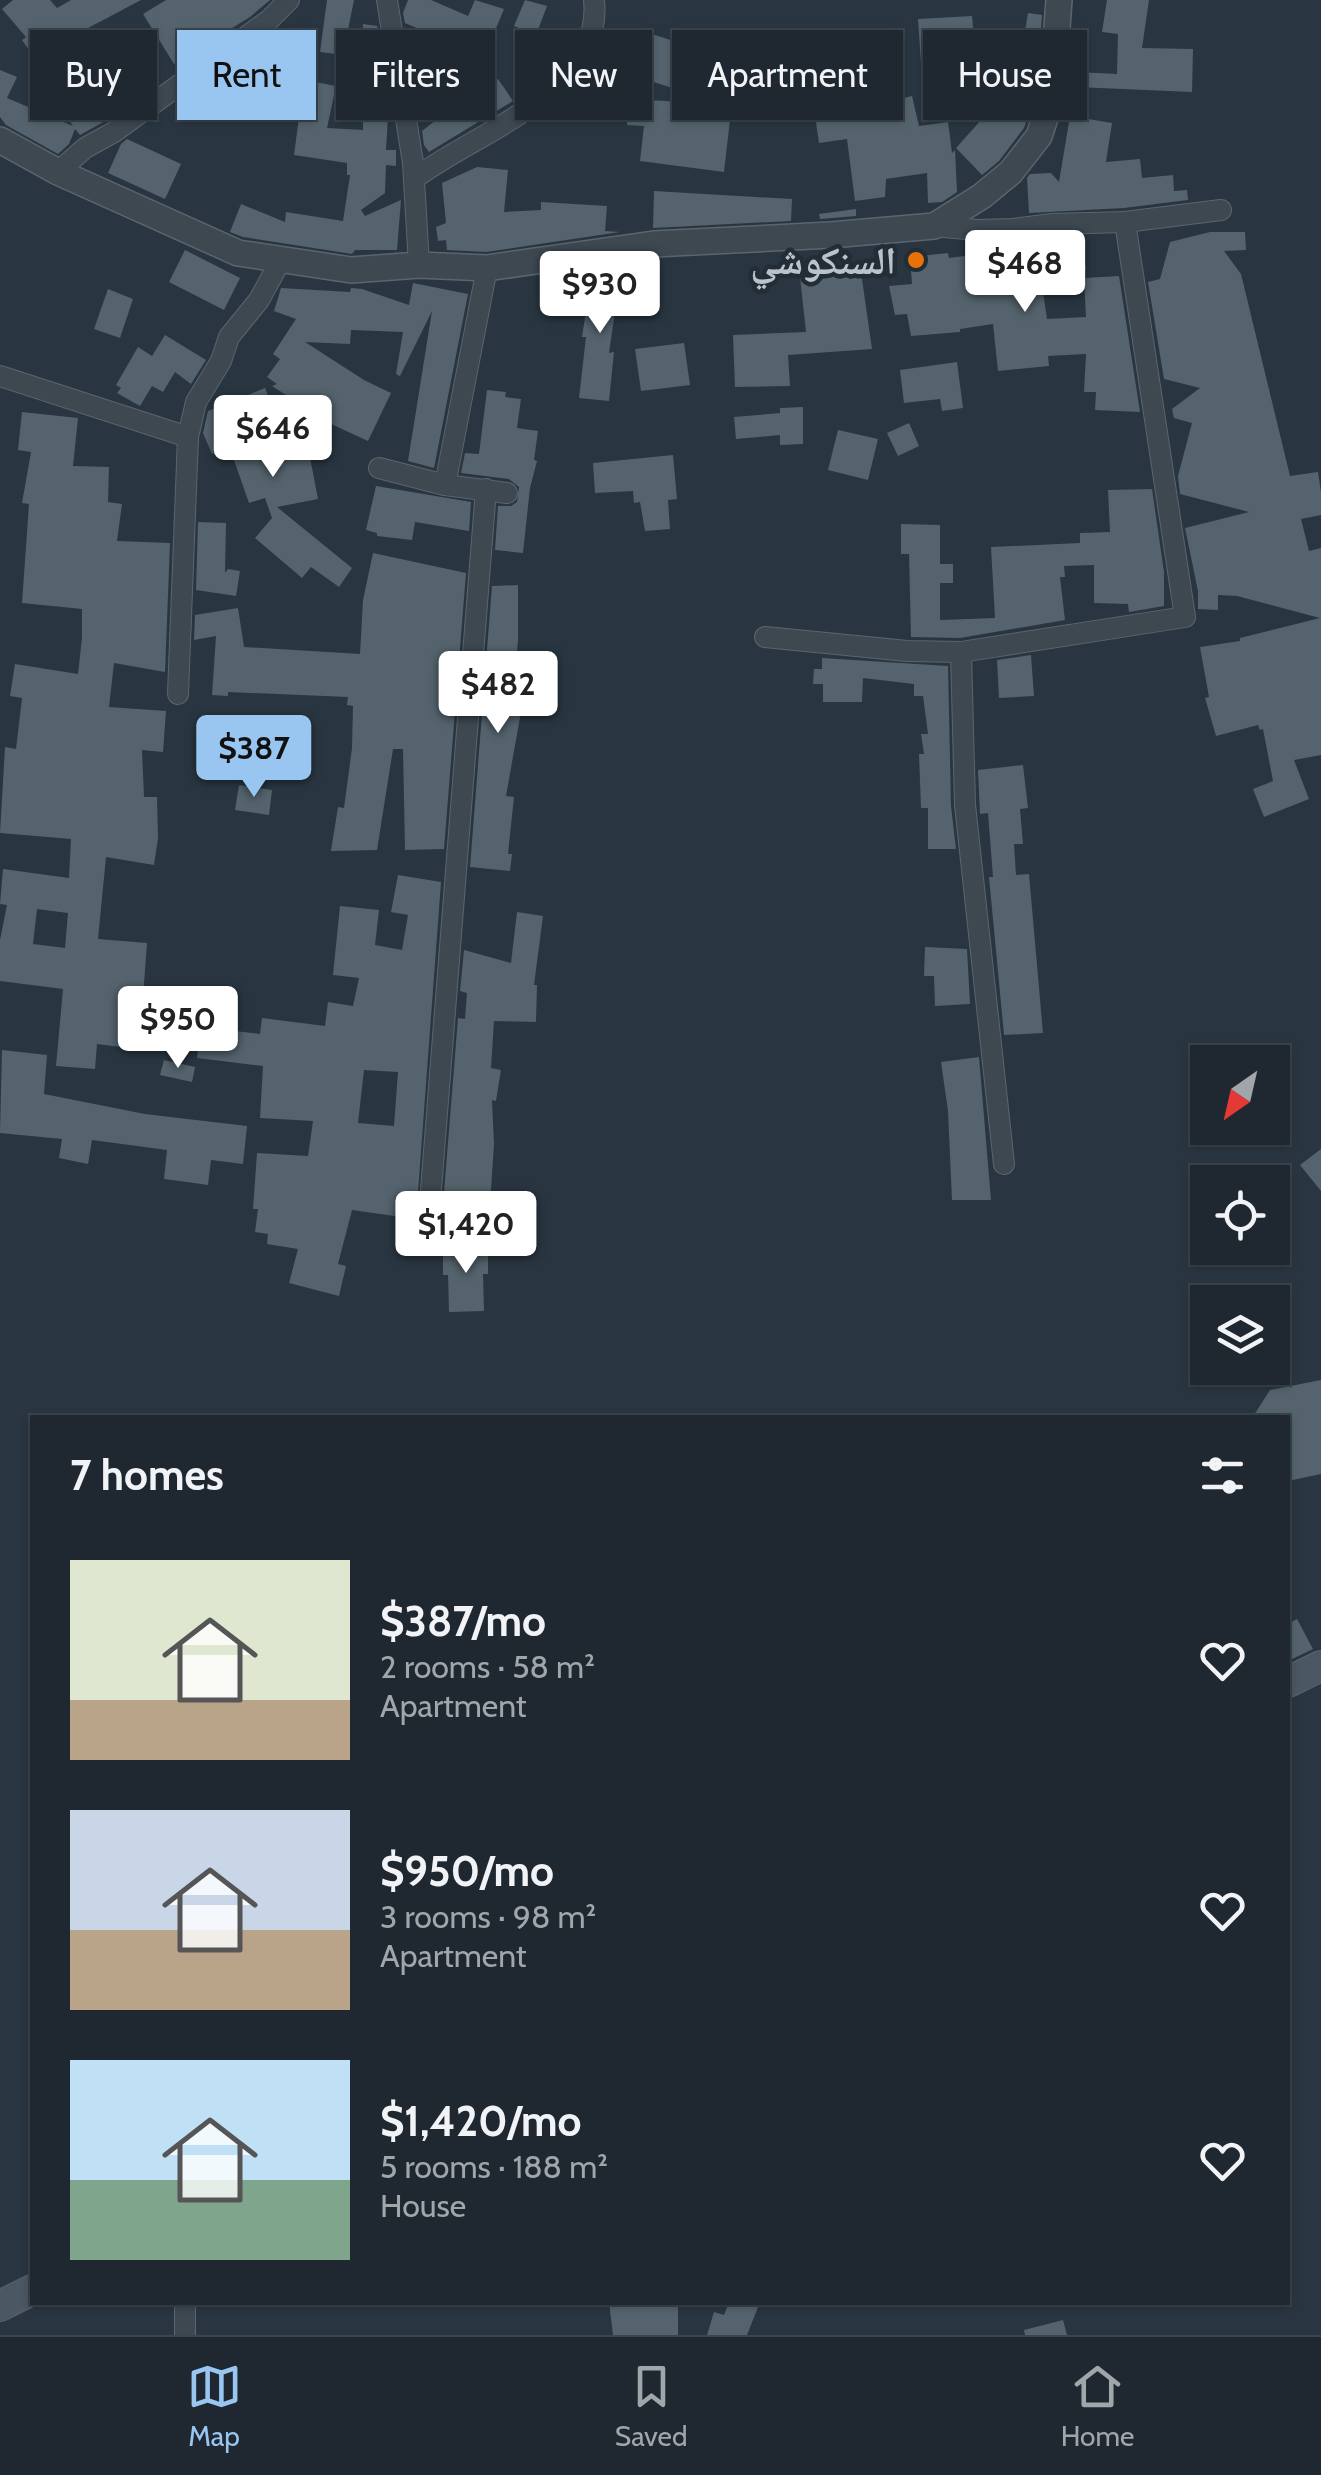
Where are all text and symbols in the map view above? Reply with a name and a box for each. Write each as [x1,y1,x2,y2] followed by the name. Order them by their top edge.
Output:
[30,30,157,120] chip: Buy
[177,30,316,120] chip: Rent
[336,30,495,120] chip: Filters
[515,30,652,120] chip: New
[672,30,903,120] chip: Apartment
[923,30,1087,120] chip: House
[966,230,1084,315] pin: $468
[750,237,896,290] place label: السنكوشي
[987,243,1063,282] text: $468
[905,249,927,271] marker: السنكوشي
[541,251,659,336] pin: $930
[562,264,638,303] text: $930
[214,395,332,480] pin: $646
[236,408,310,447] text: $646
[439,651,557,736] pin: $482
[461,664,535,703] text: $482
[195,715,313,800] pin: $387
[218,728,290,767] text: $387
[119,986,237,1071] pin: $950
[140,999,216,1038] text: $950
[1190,1045,1290,1145] north arrow
[1190,1045,1290,1385] map controls
[1190,1165,1290,1265] button: locate
[385,1191,547,1276] pin: $1,420
[417,1204,515,1243] text: $1,420
[1190,1285,1290,1385] button: layers
[1195,1448,1250,1503] icon: filters
[70,1449,224,1501] text: 7 homes
[380,1595,546,1647] text: $387/mo
[150,1600,270,1720] icon: home
[1195,1633,1250,1688] icon: heart
[380,1647,595,1686] text: 2 rooms · 58 m²
[380,1686,527,1725] text: Apartment
[380,1845,554,1897] text: $950/mo
[150,1850,270,1970] icon: home
[1195,1883,1250,1938] icon: heart
[380,1897,596,1936] text: 3 rooms · 98 m²
[380,1936,527,1975] text: Apartment
[380,2095,581,2147] text: $1,420/mo
[150,2100,270,2220] icon: home
[1195,2133,1250,2188] icon: heart
[380,2147,608,2186] text: 5 rooms · 188 m²
[380,2186,466,2225] text: House
[187,2359,242,2453] tab: Map
[615,2359,688,2453] tab: Saved
[1061,2359,1134,2453] tab: Home

